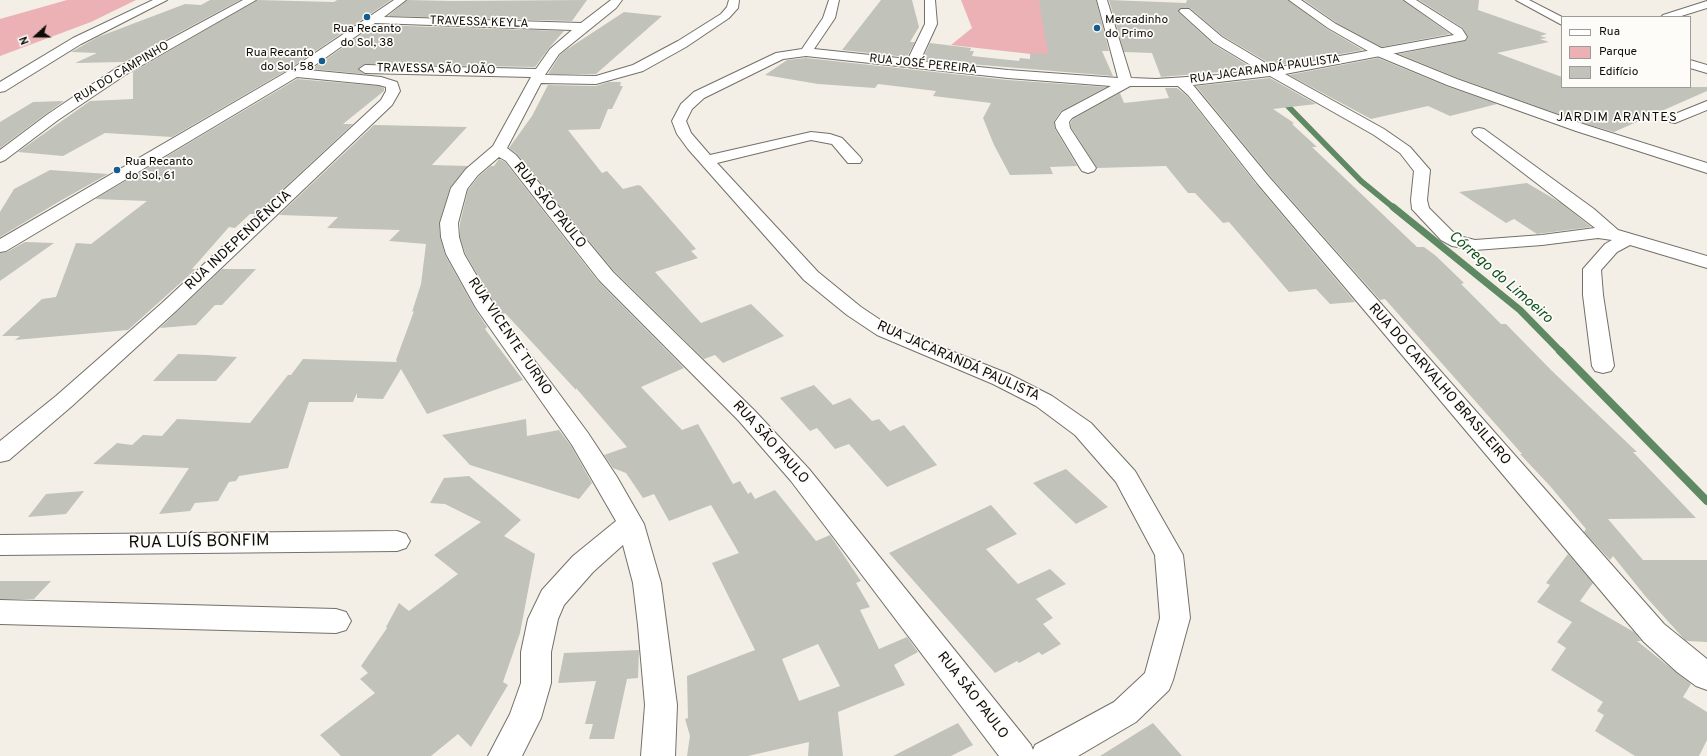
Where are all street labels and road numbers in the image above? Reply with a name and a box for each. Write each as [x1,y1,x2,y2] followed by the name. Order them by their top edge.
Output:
[429,14,529,32] street label: TRAVESSA KEYLA
[72,39,172,107] street label: RUA DO CAMPINHO
[869,52,977,78] street label: RUA JOSÉ PEREIRA
[1189,52,1341,88] street label: RUA JACARANDÁ PAULISTA
[376,62,496,78] street label: TRAVESSA SÃO JOÃO
[509,160,589,252] street label: RUA SÃO PAULO
[182,187,296,295] street label: RUA INDEPENDÊNCIA
[463,275,555,399] street label: RUA VICENTE TURNO
[1364,301,1514,469] street label: RUA DO CARVALHO BRASILEIRO
[874,318,1042,406] street label: RUA JACARANDÁ PAULISTA
[728,398,812,488] street label: RUA SÃO PAULO
[128,532,270,554] street label: RUA LUÍS BONFIM
[933,649,1011,743] street label: RUA SÃO PAULO

